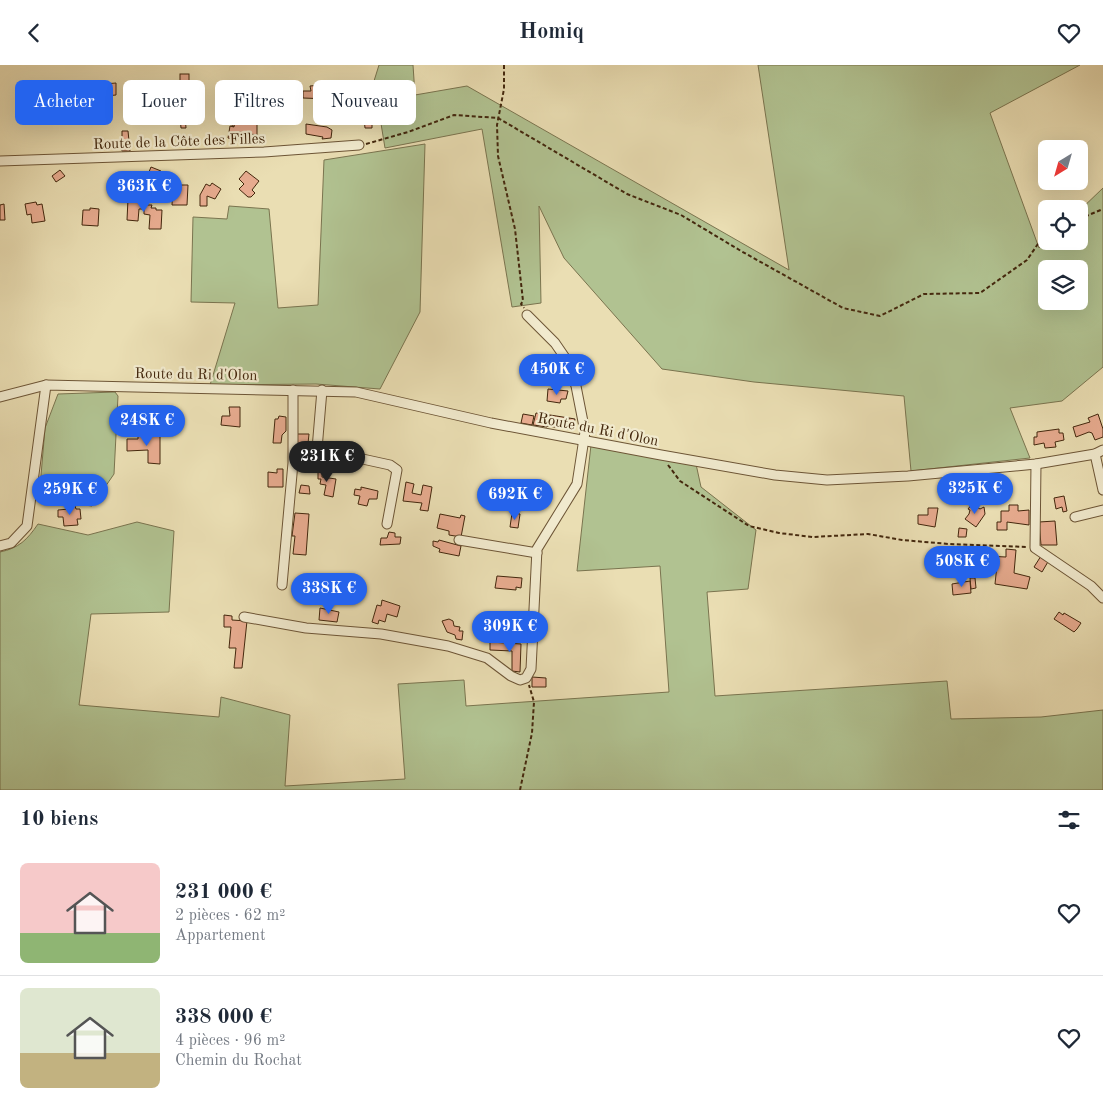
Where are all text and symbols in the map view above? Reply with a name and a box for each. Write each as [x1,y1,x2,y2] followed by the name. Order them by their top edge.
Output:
[20,19,48,47] icon: back
[1055,19,1083,47] icon: heart
[519,21,584,43] text: Homiq
[15,80,113,125] chip: Acheter
[123,80,205,125] chip: Louer
[215,80,303,125] chip: Filtres
[313,80,416,125] chip: Nouveau
[93,132,265,153] street label: Route de la Côte des Filles
[1038,140,1088,190] north arrow
[1038,140,1088,310] map controls
[103,171,185,213] pin: 363K €
[117,179,171,195] text: 363K €
[1038,200,1088,250] button: locate
[1038,260,1088,310] button: layers
[516,353,598,396] pin: 450K €
[530,362,584,378] text: 450K €
[134,367,258,384] street label: Route du Ri d'Olon
[106,405,188,447] pin: 248K €
[536,411,660,450] street label: Route du Ri d'Olon
[120,413,174,429] text: 248K €
[286,441,368,483] pin: 231K €
[300,449,354,465] text: 231K €
[29,473,111,516] pin: 259K €
[934,473,1016,515] pin: 325K €
[474,479,556,521] pin: 692K €
[948,481,1002,497] text: 325K €
[43,482,97,498] text: 259K €
[488,487,542,503] text: 692K €
[921,545,1003,588] pin: 508K €
[935,554,989,570] text: 508K €
[288,573,370,615] pin: 338K €
[302,581,356,597] text: 338K €
[469,611,551,653] pin: 309K €
[483,619,537,635] text: 309K €
[1055,806,1083,834] icon: filters
[20,809,98,830] text: 10 biens
[175,882,272,903] text: 231 000 €
[60,883,120,943] icon: home
[1055,899,1083,927] icon: heart
[175,908,285,924] text: 2 pièces · 62 m²
[175,928,266,944] text: Appartement
[175,1007,272,1028] text: 338 000 €
[60,1008,120,1068] icon: home
[1055,1024,1083,1052] icon: heart
[175,1033,285,1049] text: 4 pièces · 96 m²
[175,1053,302,1069] text: Chemin du Rochat

